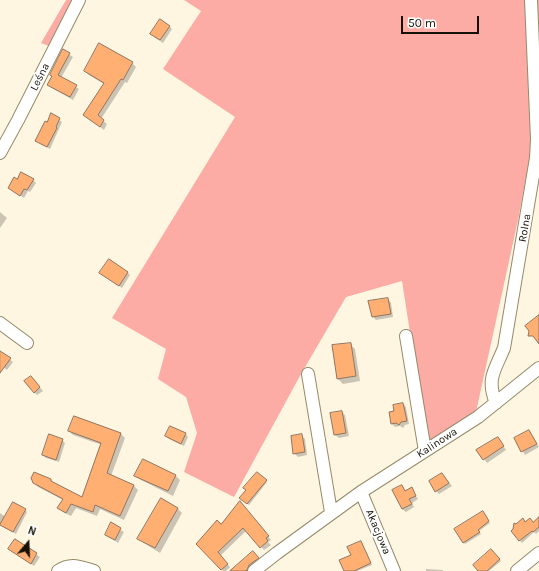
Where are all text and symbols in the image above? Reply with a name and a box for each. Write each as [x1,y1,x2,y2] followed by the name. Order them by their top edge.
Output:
[403,8,481,34] scale bar
[408,16,436,30] text: 50 m
[27,61,53,93] street label: Leśna
[516,213,534,243] street label: Rolna
[414,425,460,461] street label: Kalinowa
[363,507,393,557] street label: Akacjowa
[8,523,48,563] north arrow
[26,524,38,539] text: N

